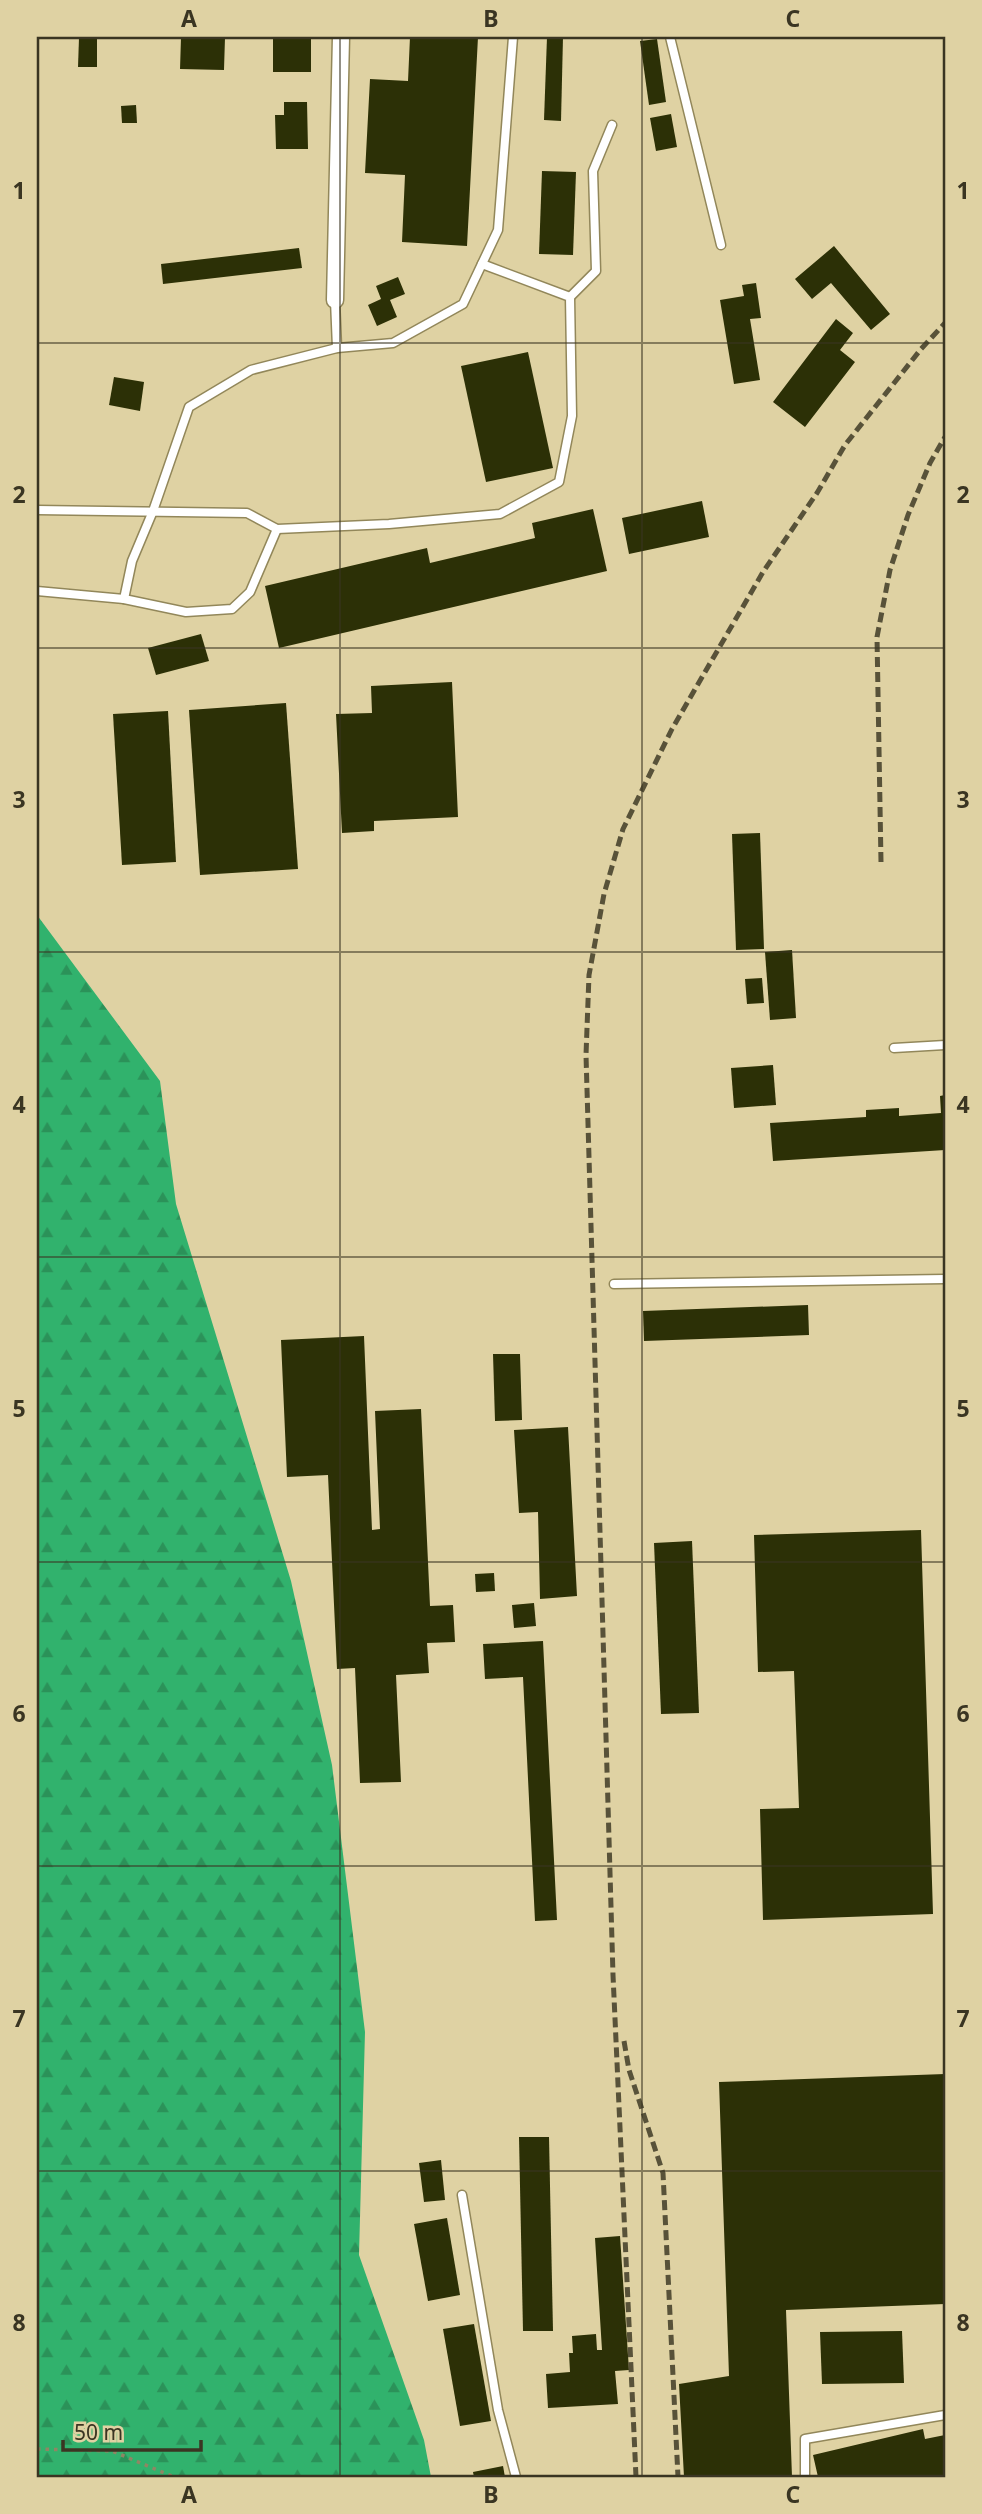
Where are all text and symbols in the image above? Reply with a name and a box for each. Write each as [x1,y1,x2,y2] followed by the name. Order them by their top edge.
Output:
[181,2,197,34] text: A
[483,2,499,34] text: B
[786,2,801,34] text: C
[12,174,26,206] text: 1
[956,174,970,206] text: 1
[12,478,26,510] text: 2
[956,478,970,510] text: 2
[12,783,26,815] text: 3
[956,783,970,815] text: 3
[12,1088,26,1120] text: 4
[956,1088,970,1120] text: 4
[12,1392,26,1424] text: 5
[956,1392,970,1424] text: 5
[12,1697,26,1729] text: 6
[956,1697,970,1729] text: 6
[12,2002,26,2034] text: 7
[956,2002,970,2034] text: 7
[12,2306,26,2338] text: 8
[956,2306,970,2338] text: 8
[63,2409,201,2453] scale bar
[74,2418,123,2446] text: 50 m
[181,2478,197,2510] text: A
[483,2478,499,2510] text: B
[786,2478,801,2510] text: C

